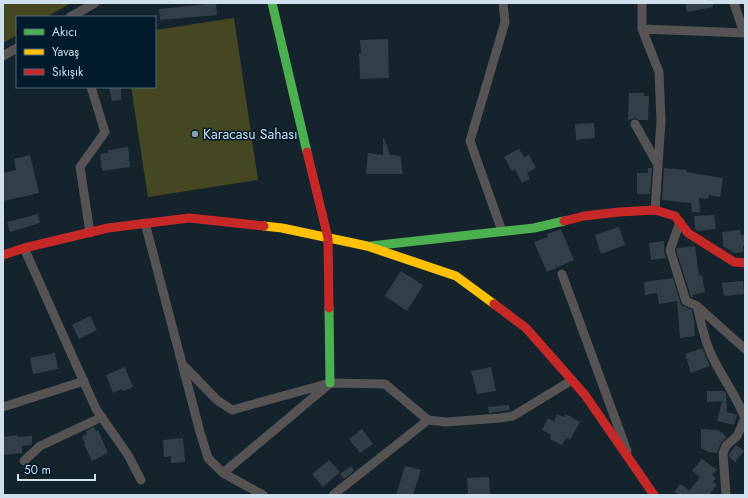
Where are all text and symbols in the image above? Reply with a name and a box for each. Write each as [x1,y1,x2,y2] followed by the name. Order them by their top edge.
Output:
[16,16,156,88] legend
[52,23,77,41] text: Akıcı
[52,43,79,61] text: Yavaş
[52,63,84,81] text: Sıkışık
[203,124,298,144] place label: Karacasu Sahası
[190,129,200,139] marker: Karacasu Sahası
[18,456,95,482] scale bar
[24,461,51,479] text: 50 m

